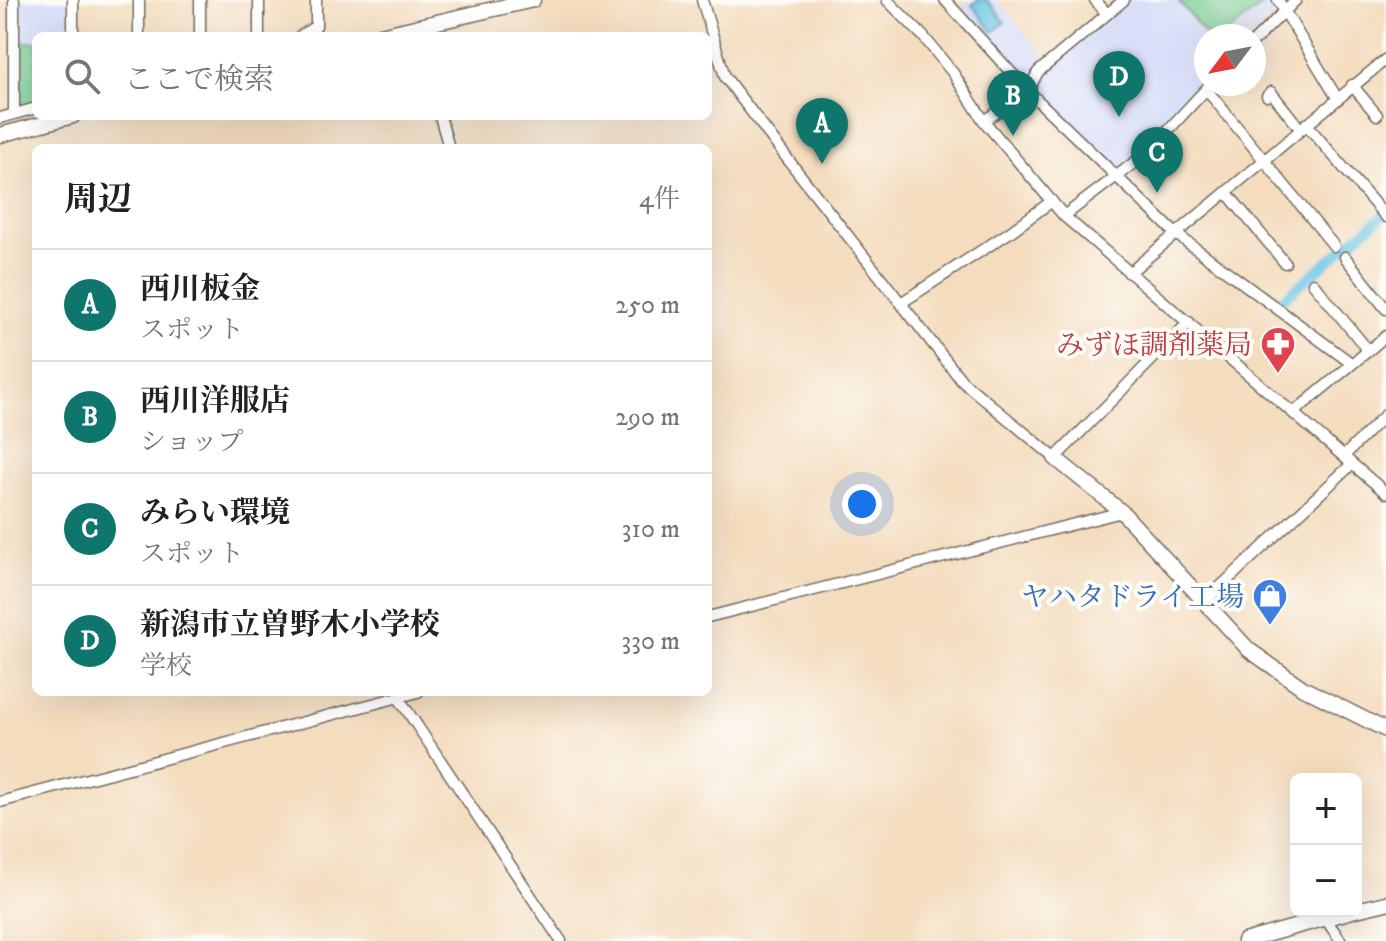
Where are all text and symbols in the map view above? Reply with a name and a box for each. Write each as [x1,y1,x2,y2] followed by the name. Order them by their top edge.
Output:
[1194,24,1266,96] north arrow
[32,32,712,120] search box
[1093,51,1145,117] pin: D
[60,54,104,98] icon: search
[124,62,274,99] text: ここで検索
[987,70,1039,136] pin: B
[796,98,848,164] pin: A
[1131,127,1183,193] pin: C
[64,179,132,221] text: 周辺
[639,183,680,216] text: 4件
[140,271,260,308] text: 西川板金
[82,289,98,322] text: A
[615,289,680,322] text: 250 m
[140,314,244,347] text: スポット
[1259,325,1297,375] pharmacy icon: みずほ調剤薬局
[1056,328,1252,363] place label: みずほ調剤薬局
[140,383,290,420] text: 西川洋服店
[82,401,98,434] text: B
[615,401,680,434] text: 290 m
[140,426,243,459] text: ショップ
[842,484,882,524] your location
[140,495,290,532] text: みらい環境
[81,513,99,546] text: C
[622,513,680,546] text: 310 m
[140,538,244,571] text: スポット
[1251,577,1289,627] shop icon: ヤハタドライ工場
[1021,580,1244,615] place label: ヤハタドライ工場
[140,607,440,644] text: 新潟市立曽野木小学校
[80,625,100,658] text: D
[622,625,680,658] text: 330 m
[140,650,192,683] text: 学校
[1290,773,1362,917] map controls
[1290,773,1362,845] button: +
[1290,845,1362,917] button: −

